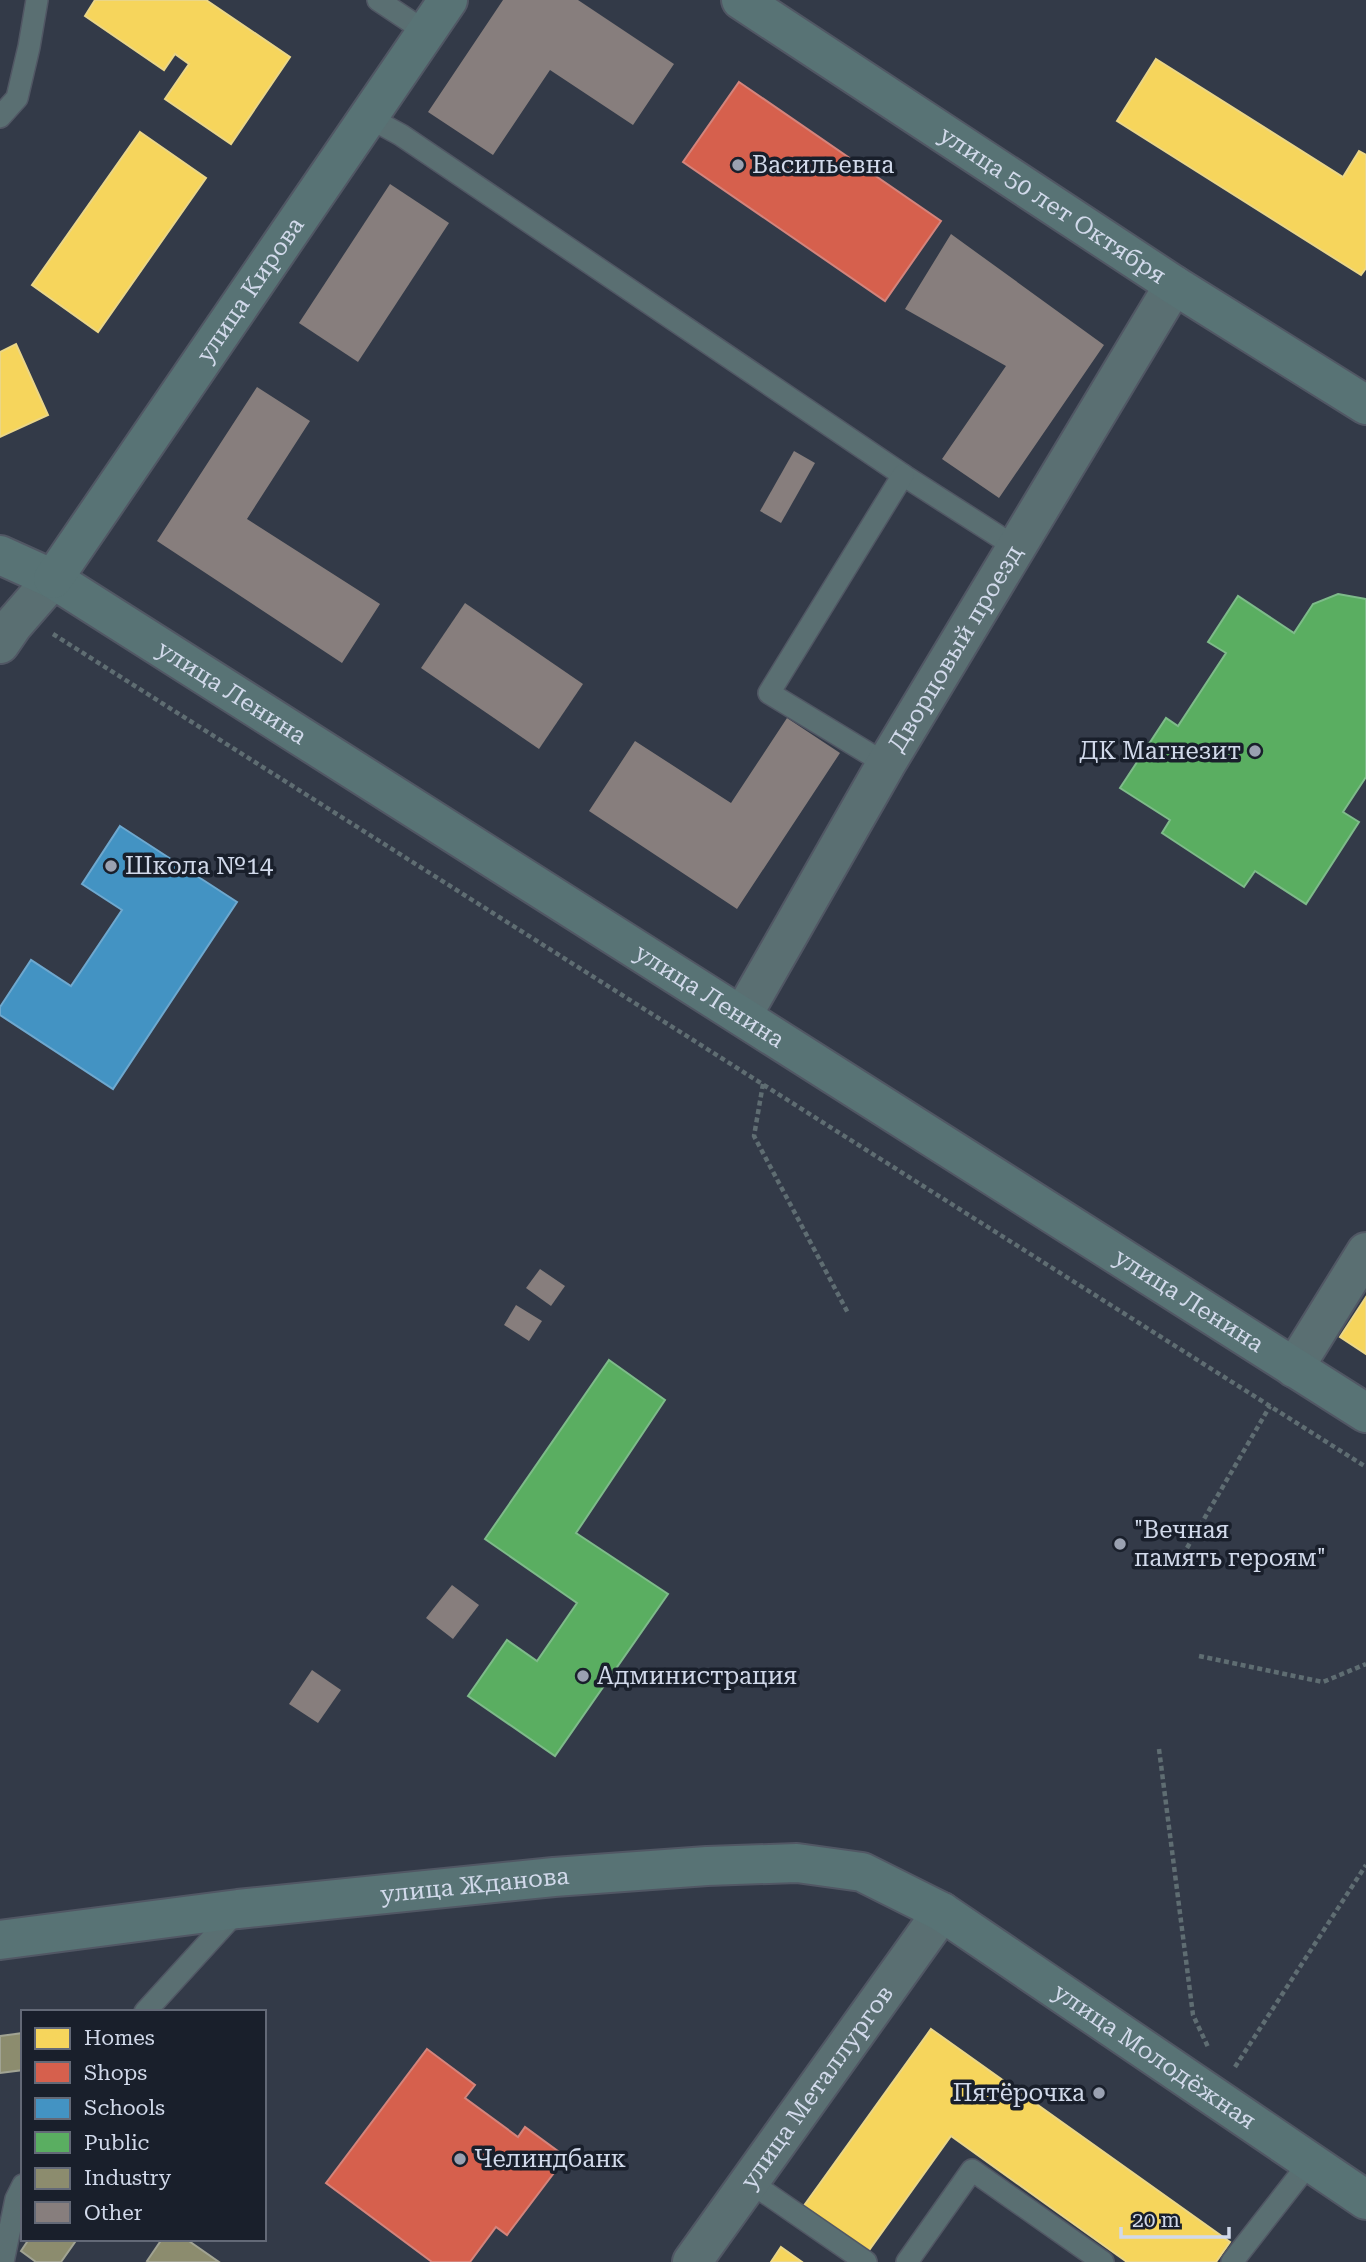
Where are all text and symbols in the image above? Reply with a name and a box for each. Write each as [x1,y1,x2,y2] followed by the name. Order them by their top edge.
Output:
[934,120,1171,290] street label: улица 50 лет Октября
[752,151,894,179] place label: Васильевна
[730,157,746,173] marker: Васильевна
[191,212,310,368] street label: улица Кирова
[883,540,1028,757] street label: Дворцовый проезд
[152,635,312,750] street label: улица Ленина
[1079,737,1241,765] place label: ДК Магнезит
[1247,743,1263,759] marker: ДК Магнезит
[125,852,274,880] place label: Школа №14
[103,858,119,874] marker: Школа №14
[630,938,790,1054] street label: улица Ленина
[1109,1243,1269,1358] street label: улица Ленина
[1134,1516,1326,1572] place label: "Вечная память героям"
[1112,1536,1128,1552] marker: "Вечная память героям"
[597,1662,797,1690] place label: Администрация
[575,1668,591,1684] marker: Администрация
[379,1862,570,1909] street label: улица Жданова
[1048,1978,1261,2135] street label: улица Молодёжная
[735,1980,899,2194] street label: улица Металлургов
[21,2010,266,2241] legend
[84,2026,155,2050] text: Homes
[84,2061,147,2085] text: Shops
[953,2079,1085,2107] place label: Пятёрочка
[1091,2085,1107,2101] marker: Пятёрочка
[84,2096,165,2120] text: Schools
[84,2131,150,2155] text: Public
[474,2145,626,2173] place label: Челиндбанк
[452,2151,468,2167] marker: Челиндбанк
[84,2166,172,2190] text: Industry
[1121,2196,1230,2240] scale bar
[84,2201,143,2225] text: Other
[1132,2208,1180,2232] text: 20 m

